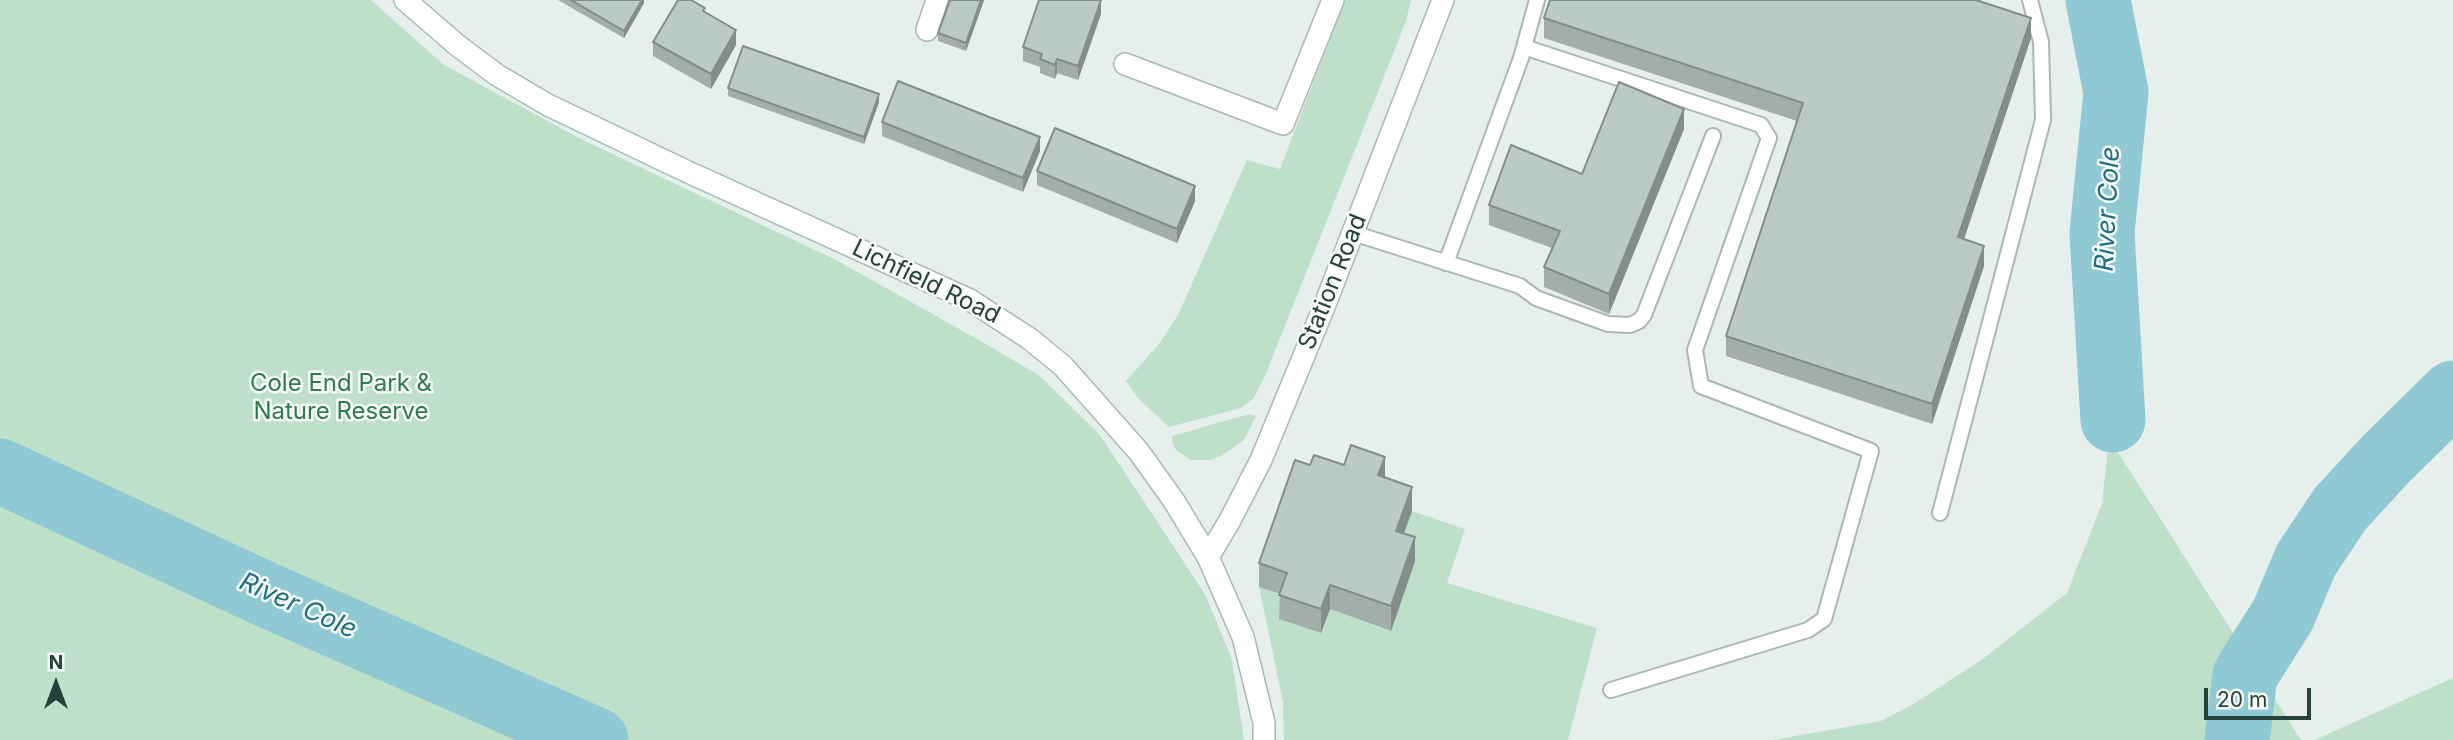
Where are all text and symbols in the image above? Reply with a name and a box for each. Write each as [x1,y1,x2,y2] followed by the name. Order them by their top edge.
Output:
[2089,146,2127,272] water label: River Cole
[1293,210,1373,354] street label: Station Road
[847,234,1005,330] street label: Lichfield Road
[250,370,432,426] park label: Cole End Park & Nature Reserve
[235,566,361,646] water label: River Cole
[21,649,91,719] north arrow
[49,651,63,674] text: N
[2208,674,2315,718] scale bar
[2217,687,2267,712] text: 20 m

